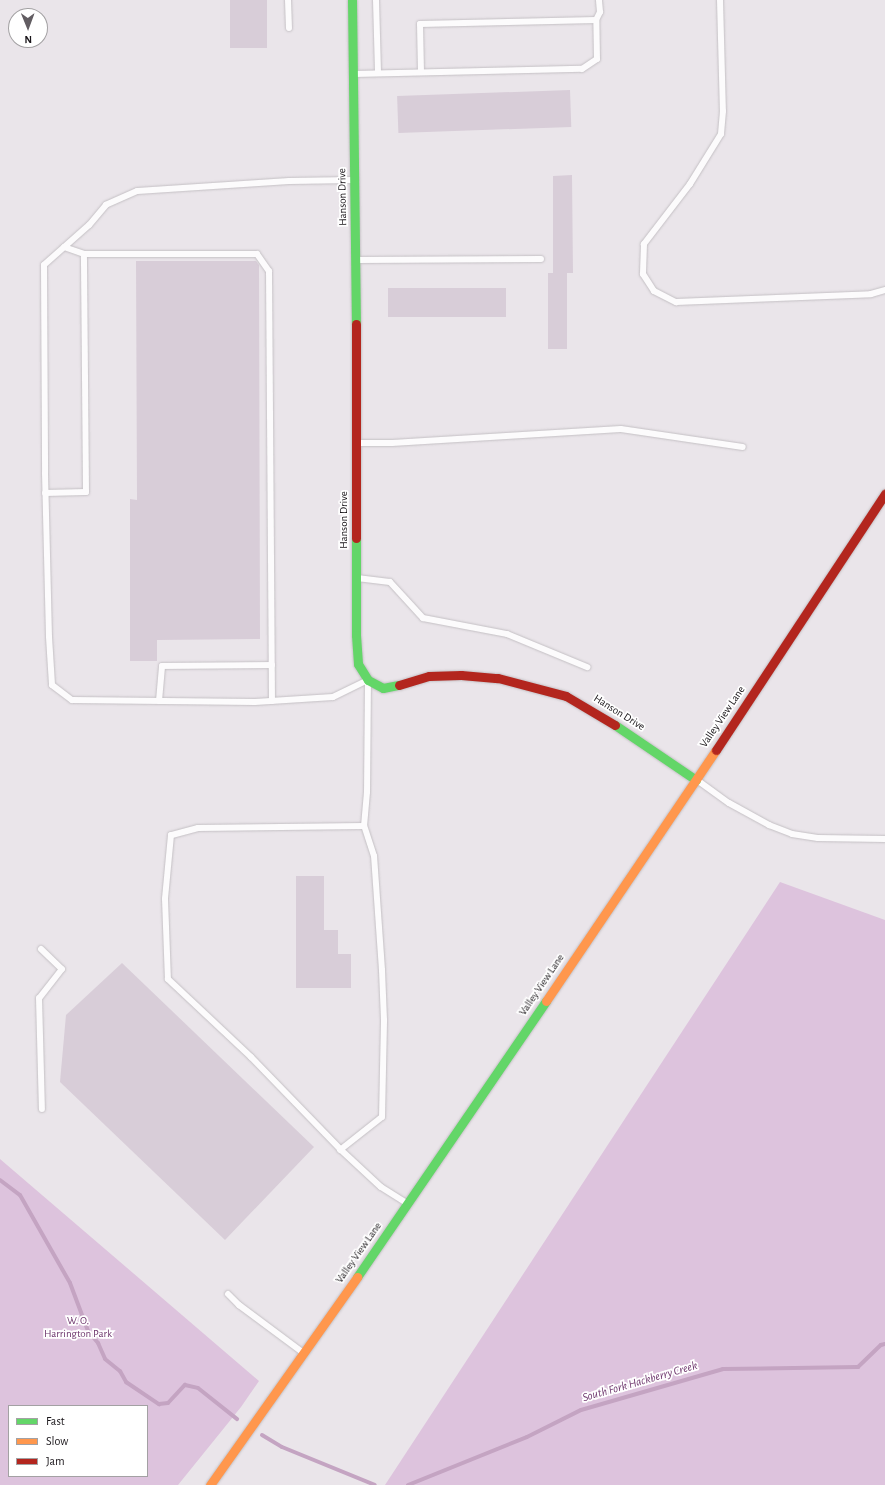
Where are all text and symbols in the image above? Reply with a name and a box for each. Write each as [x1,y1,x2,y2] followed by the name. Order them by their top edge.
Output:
[8,8,48,48] north arrow
[24,34,32,45] text: N
[336,168,350,226] street label: Hanson Drive
[337,491,351,549] street label: Hanson Drive
[698,684,748,750] street label: Valley View Lane
[591,692,647,734] street label: Hanson Drive
[517,952,567,1018] street label: Valley View Lane
[333,1220,385,1286] street label: Valley View Lane
[44,1315,112,1341] park label: W. O. Harrington Park
[581,1359,699,1405] water label: South Fork Hackberry Creek
[8,1405,148,1477] legend
[46,1415,65,1427] text: Fast
[46,1435,68,1447] text: Slow
[46,1455,65,1467] text: Jam

